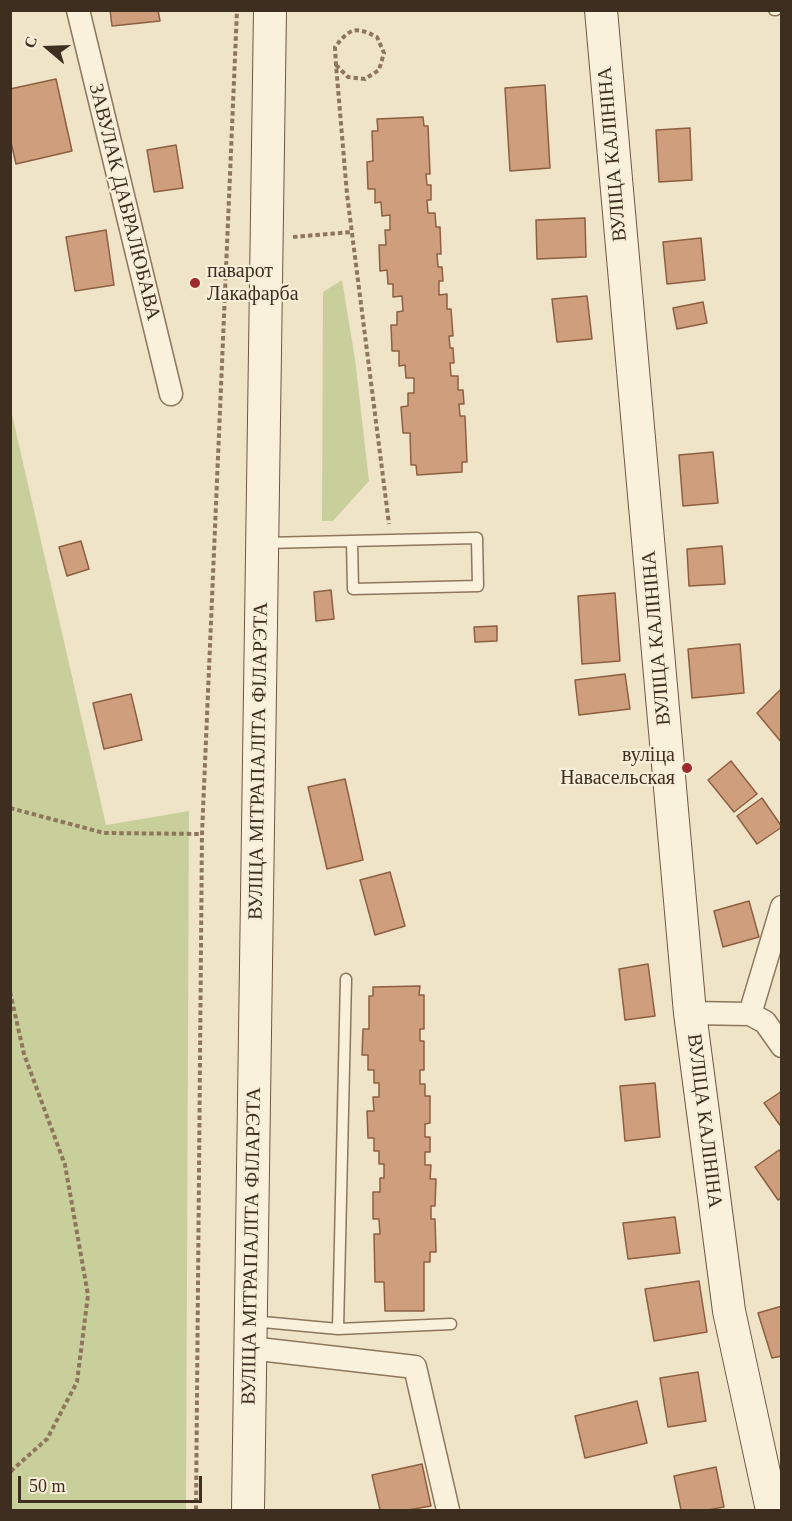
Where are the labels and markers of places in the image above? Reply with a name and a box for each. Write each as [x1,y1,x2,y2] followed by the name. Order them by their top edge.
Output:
[207,260,299,307] place label: паварот Лакафарба
[188,276,202,290] marker: паварот Лакафарба
[560,744,675,791] place label: вуліца Навасельская
[680,761,694,775] marker: вуліца Навасельская

